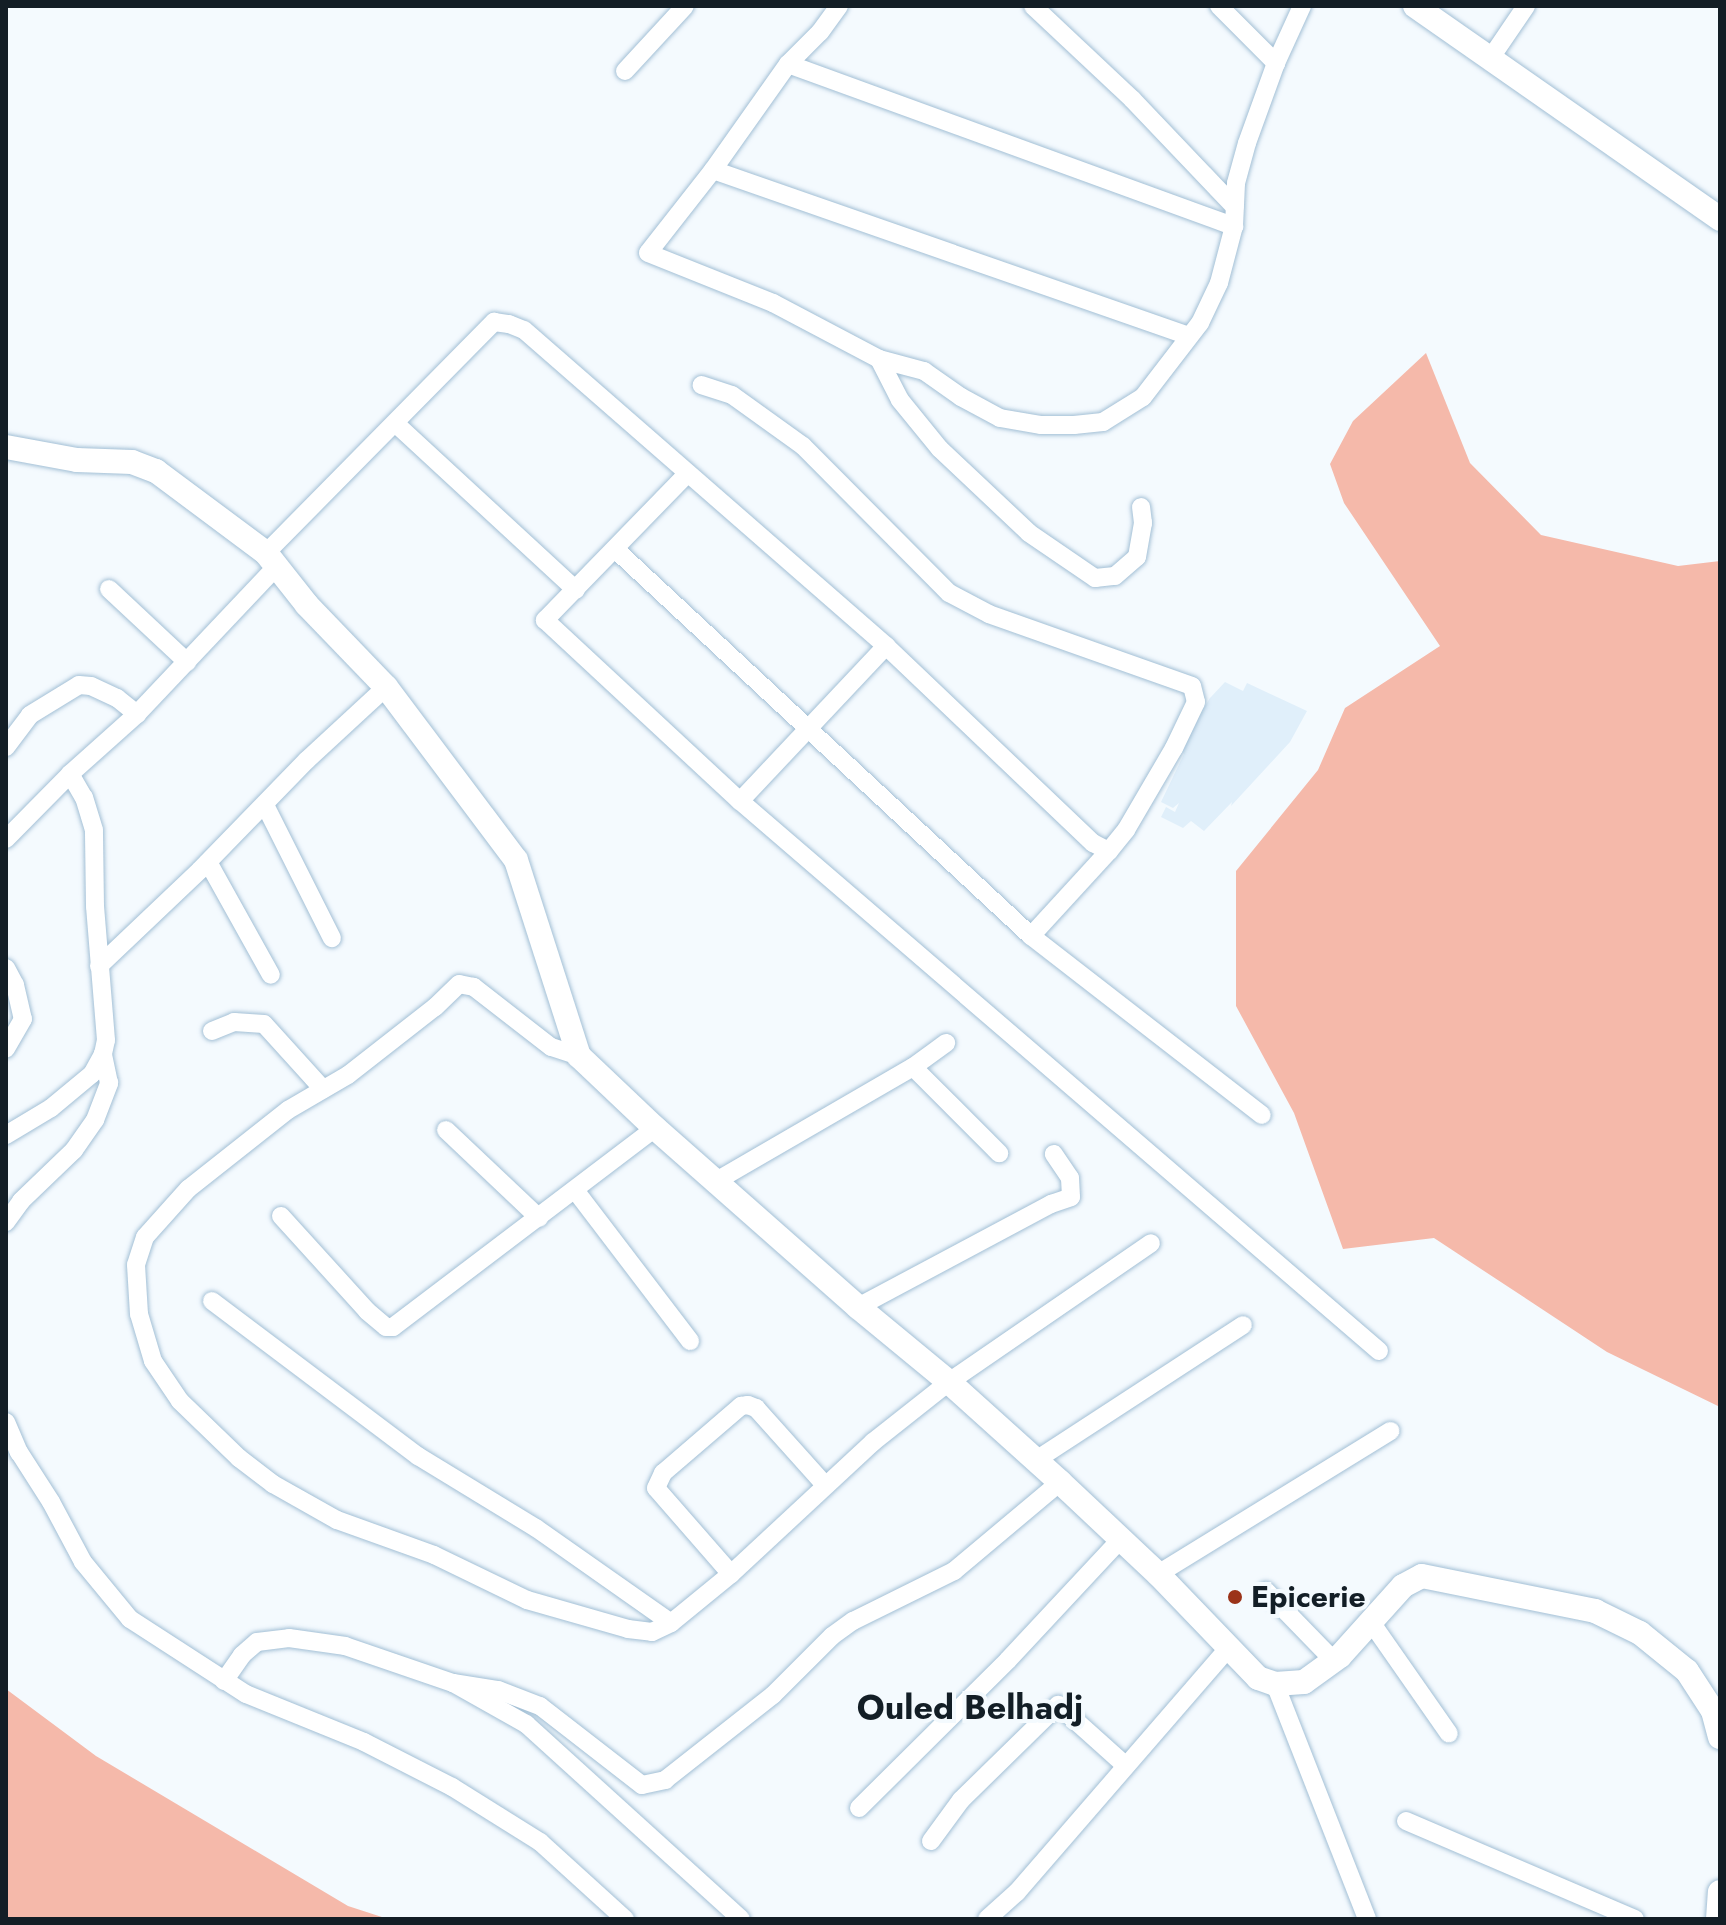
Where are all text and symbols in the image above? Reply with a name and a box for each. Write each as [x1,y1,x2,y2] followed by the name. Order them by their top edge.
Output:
[1251,1579,1366,1615] place label: Epicerie
[1226,1588,1244,1606] marker: Epicerie
[857,1688,1083,1728] district label: Ouled Belhadj

